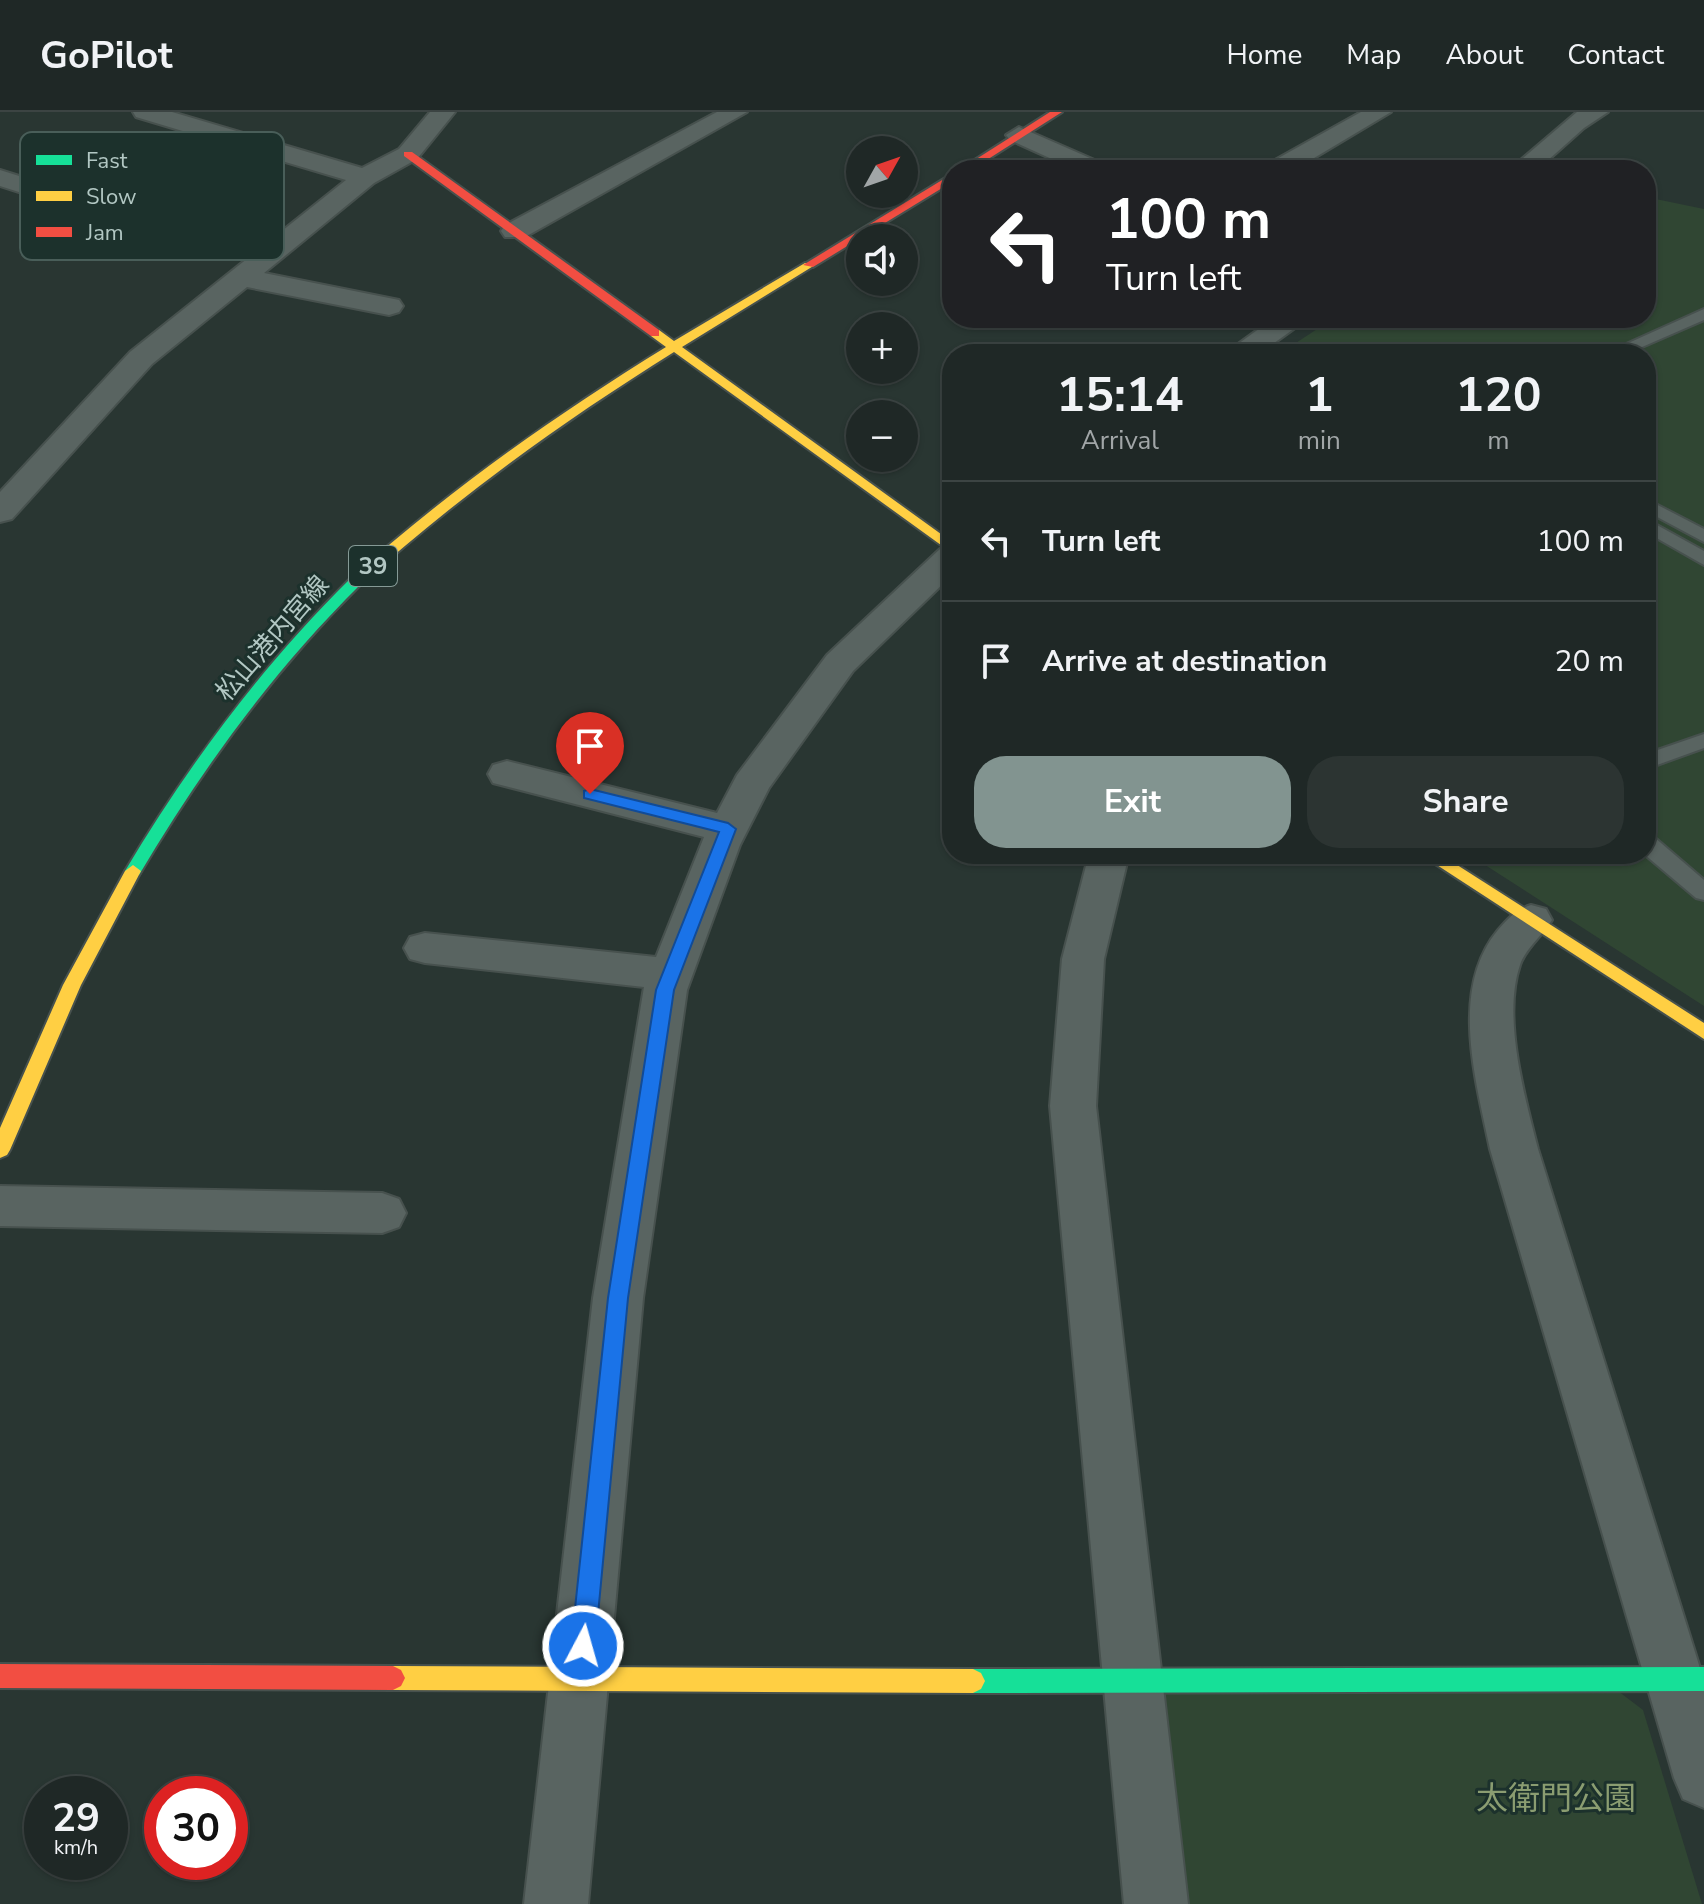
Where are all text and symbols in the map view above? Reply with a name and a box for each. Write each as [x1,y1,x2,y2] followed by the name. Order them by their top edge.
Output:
[40,30,173,81] text: GoPilot
[1227,36,1302,74] text: Home
[1346,36,1401,74] text: Map
[1445,36,1523,74] text: About
[1567,36,1664,74] text: Contact
[20,132,284,260] legend
[846,136,918,208] north arrow
[846,136,918,472] map controls
[86,146,128,176] text: Fast
[1106,181,1271,258] text: 100 m
[86,182,137,212] text: Slow
[974,192,1078,296] icon: left
[85,218,124,248] text: Jam
[846,224,918,296] button: sound
[1106,254,1241,303] text: Turn left
[846,312,918,384] button: +
[1056,362,1183,428] text: 15:14
[1305,362,1334,428] text: 1
[1455,362,1542,428] text: 120
[846,400,918,472] button: −
[1081,423,1159,458] text: Arrival
[1298,423,1341,458] text: min
[1487,423,1510,458] text: m
[974,519,1018,563] icon: left
[1042,521,1160,562] text: Turn left
[1537,521,1624,562] text: 100 m
[349,546,397,586] road number: 39
[208,568,337,709] street label: 松山港内宮線
[974,639,1018,683] icon: arrive
[1042,641,1327,682] text: Arrive at destination
[1555,641,1624,682] text: 20 m
[556,712,624,794] pin
[568,724,612,768] icon: arrive
[974,756,1291,848] button: Exit
[1307,756,1624,848] button: Share
[541,1604,625,1688] position arrow
[144,1776,248,1880] speed limit sign: 30
[1476,1777,1636,1820] park label: 太衛門公園
[52,1791,100,1845] text: 29
[54,1834,98,1861] text: km/h

